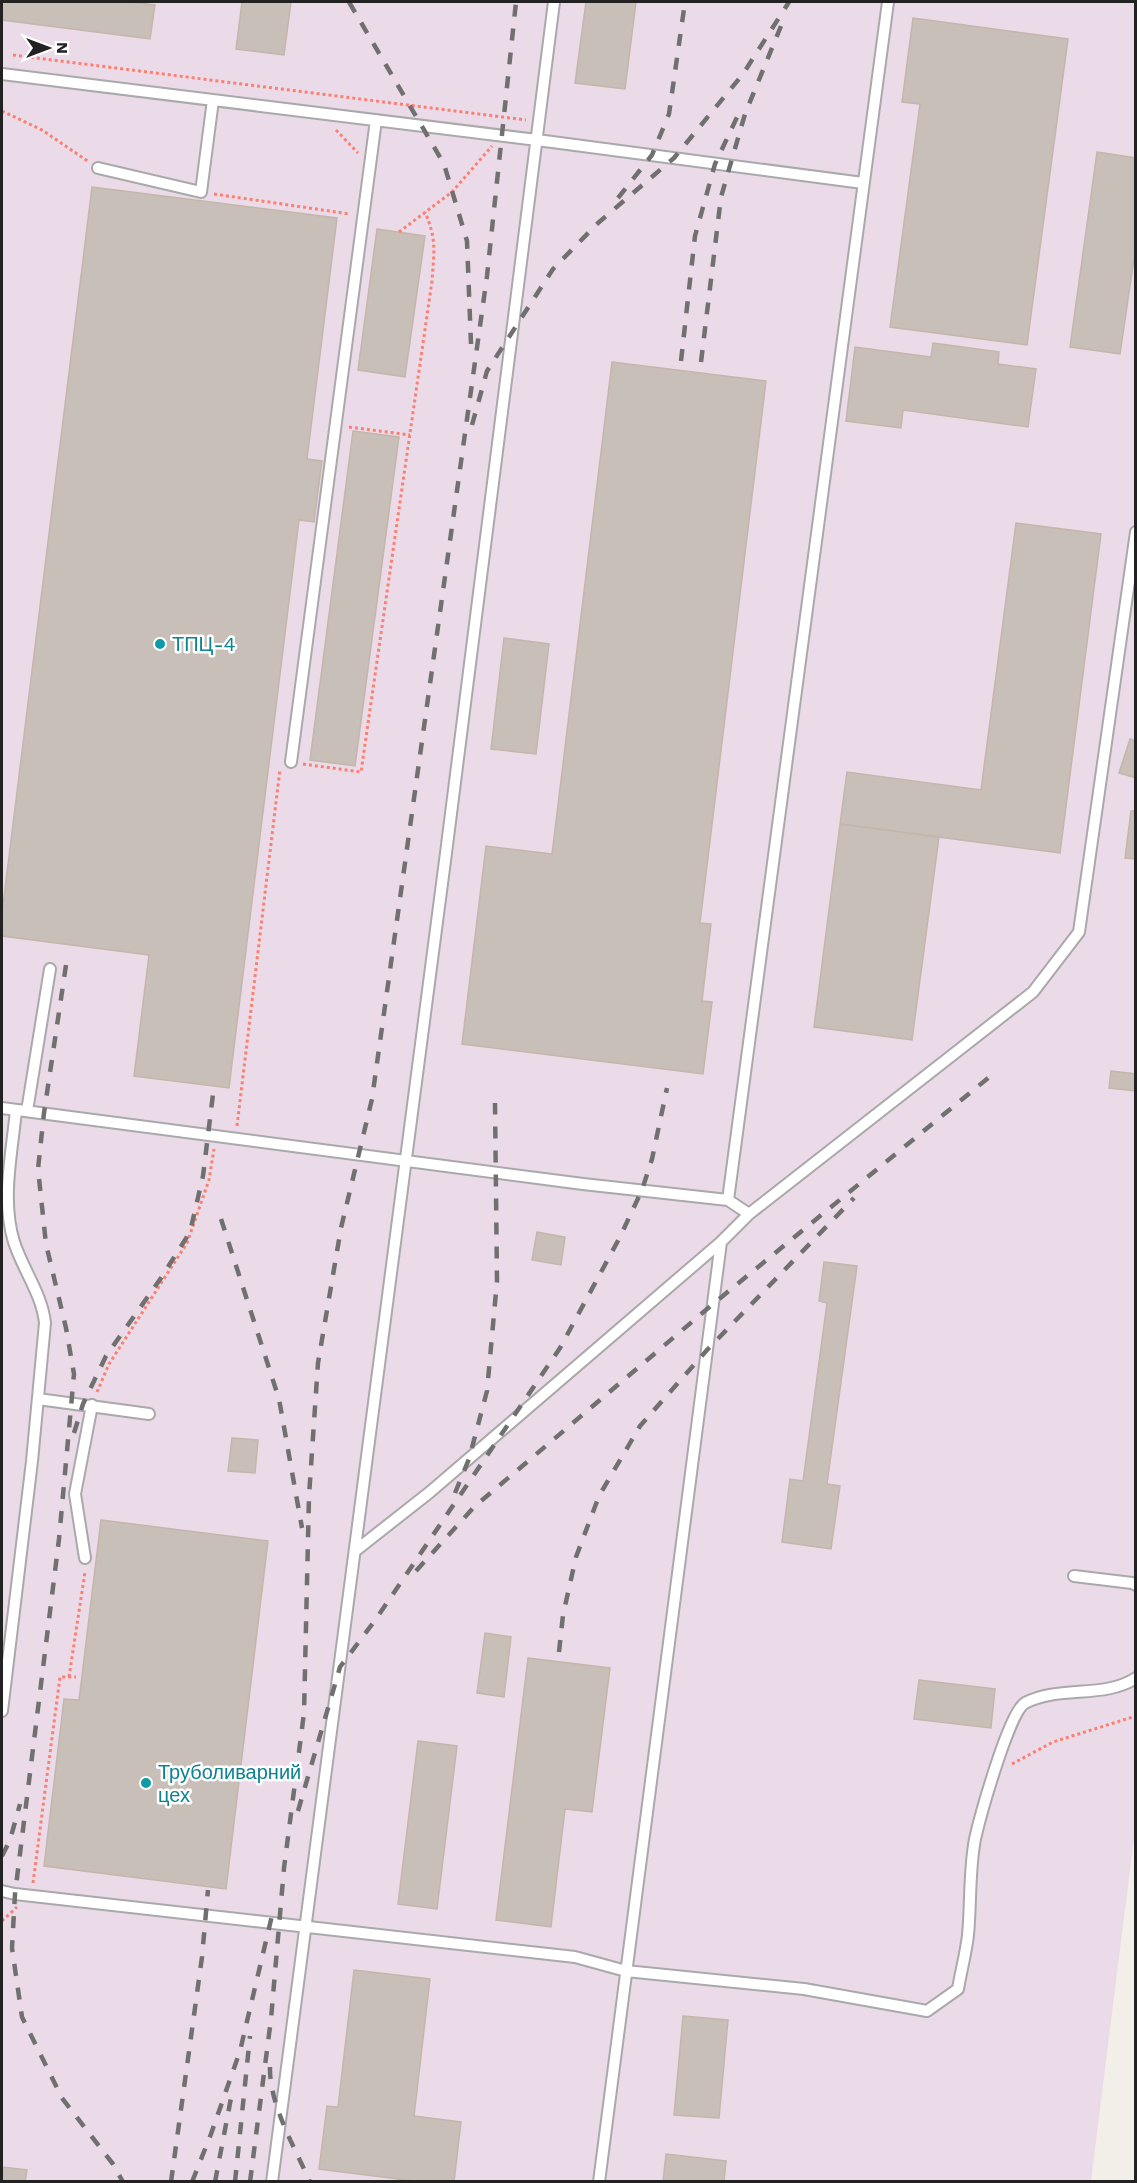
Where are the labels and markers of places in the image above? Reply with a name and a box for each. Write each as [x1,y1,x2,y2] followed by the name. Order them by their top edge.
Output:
[172,632,236,656] place label: ТПЦ-4
[153,637,167,651] marker: ТПЦ-4
[158,1760,301,1807] place label: Труболиварний цех
[139,1776,153,1790] marker: Труболиварний цех

